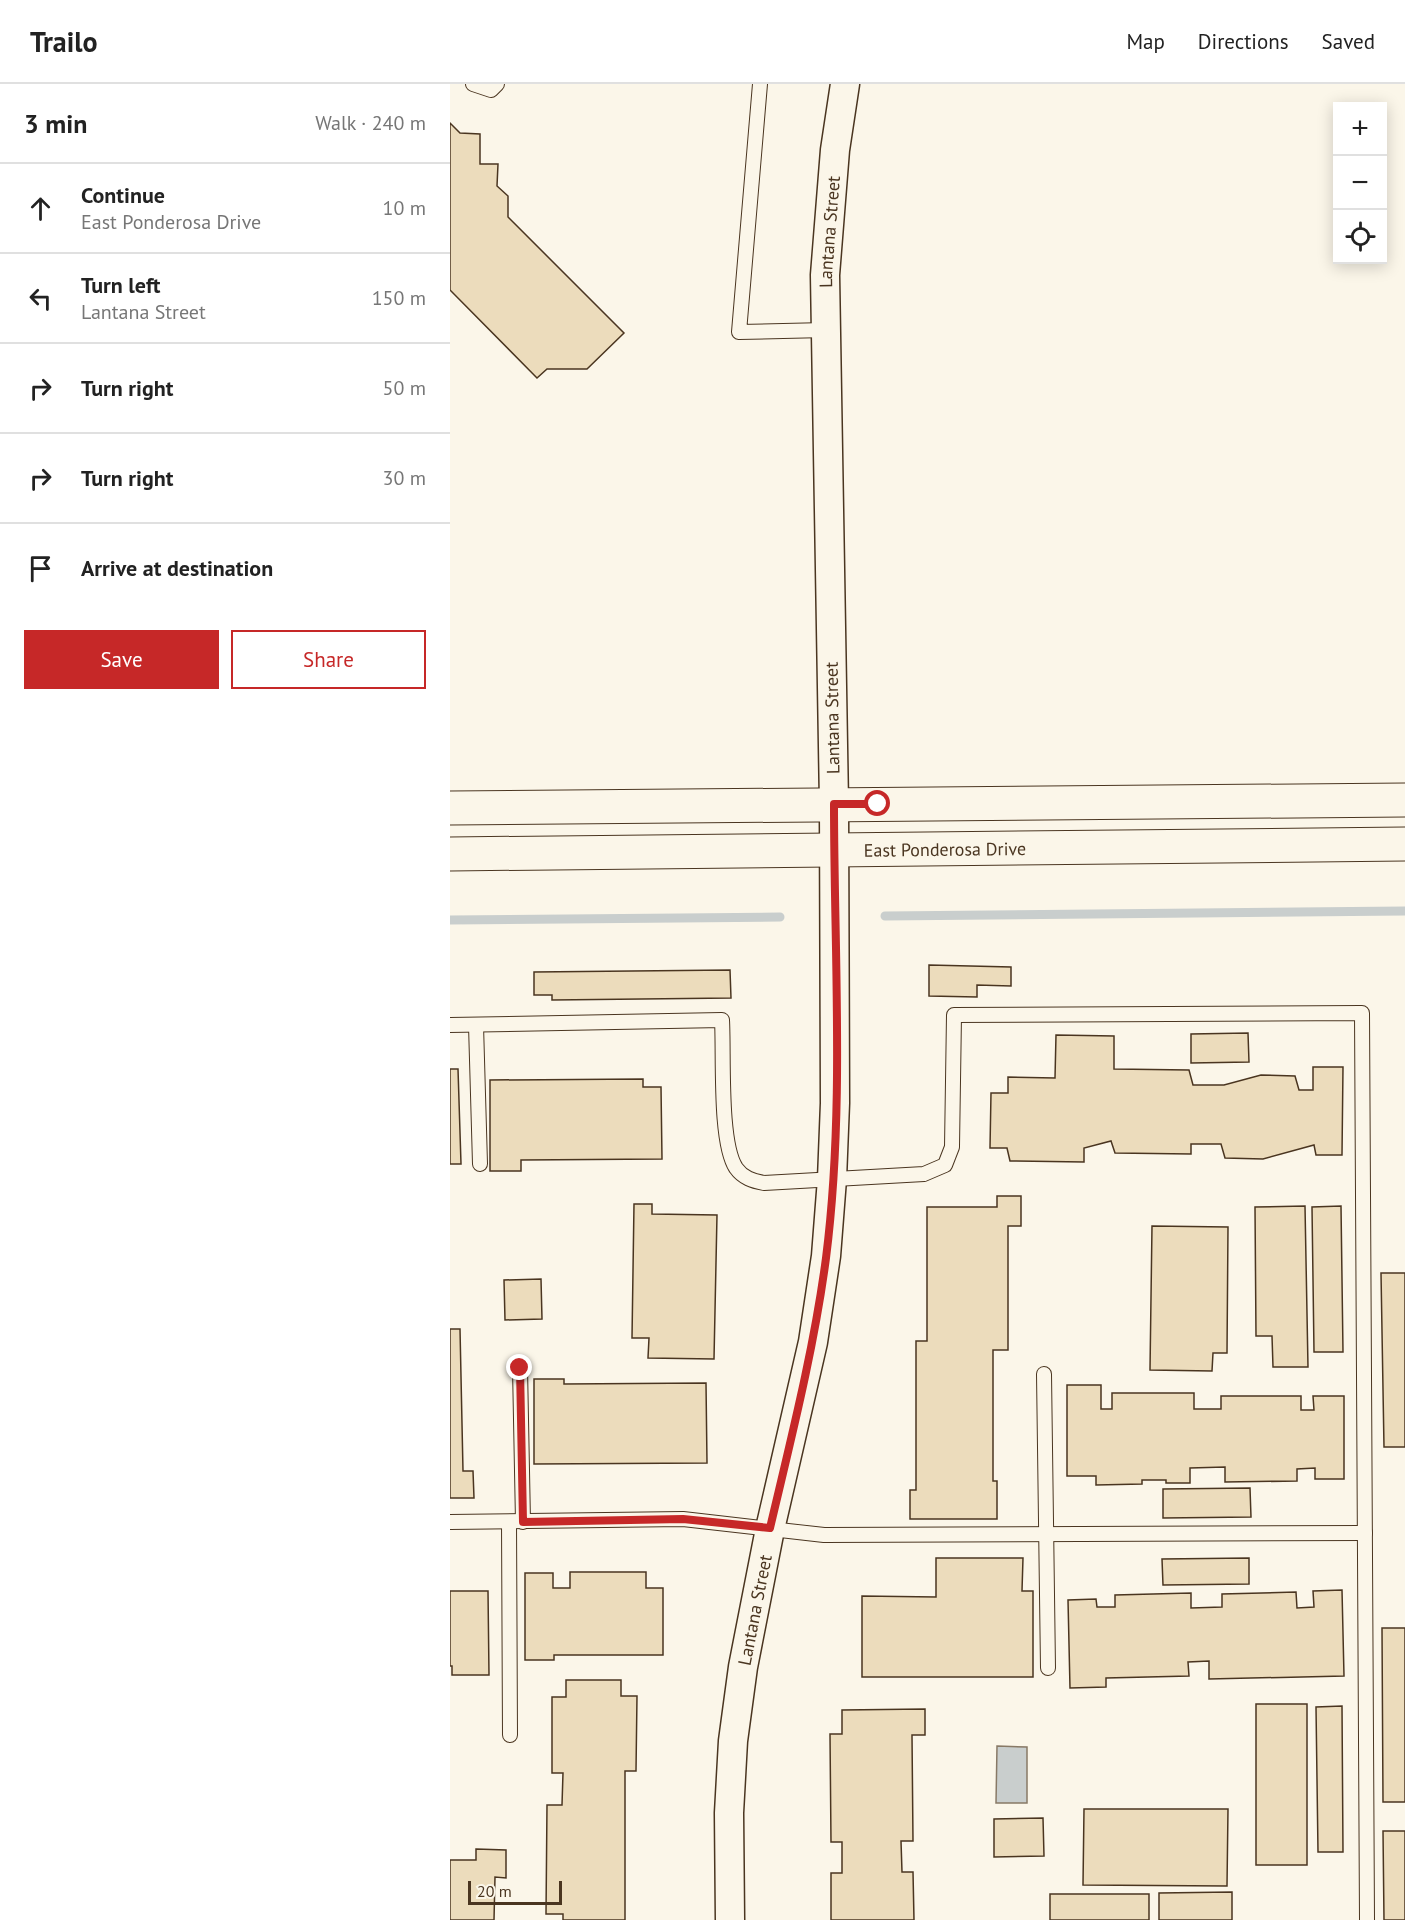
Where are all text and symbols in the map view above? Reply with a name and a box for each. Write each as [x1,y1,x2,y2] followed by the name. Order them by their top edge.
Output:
[30,23,97,60] text: Trailo
[1126,28,1165,55] text: Map
[1198,28,1289,55] text: Directions
[1322,28,1375,55] text: Saved
[1333,102,1387,264] map controls
[1333,102,1387,156] button: +
[24,107,87,140] text: 3 min
[315,110,426,136] text: Walk · 240 m
[1333,156,1387,210] button: −
[813,175,844,288] street label: Lantana Street
[81,181,165,209] text: Continue
[24,192,57,225] icon: ahead
[383,195,426,221] text: 10 m
[81,209,261,235] text: East Ponderosa Drive
[1333,210,1387,264] button: locate
[81,271,161,299] text: Turn left
[24,282,57,315] icon: left
[372,285,426,311] text: 150 m
[81,299,206,325] text: Lantana Street
[24,372,57,405] icon: right
[81,374,173,402] text: Turn right
[383,375,426,401] text: 50 m
[24,462,57,495] icon: right
[81,464,173,492] text: Turn right
[383,465,426,491] text: 30 m
[24,552,57,585] icon: arrive
[81,554,273,582] text: Arrive at destination
[24,630,219,689] button: Save
[231,630,426,689] button: Share
[820,662,844,774] street label: Lantana Street
[864,790,890,816] route start
[864,836,1026,861] street label: East Ponderosa Drive
[506,1354,532,1380] route end
[732,1552,776,1667] street label: Lantana Street
[468,1878,562,1906] scale bar
[477,1881,512,1901] text: 20 m

